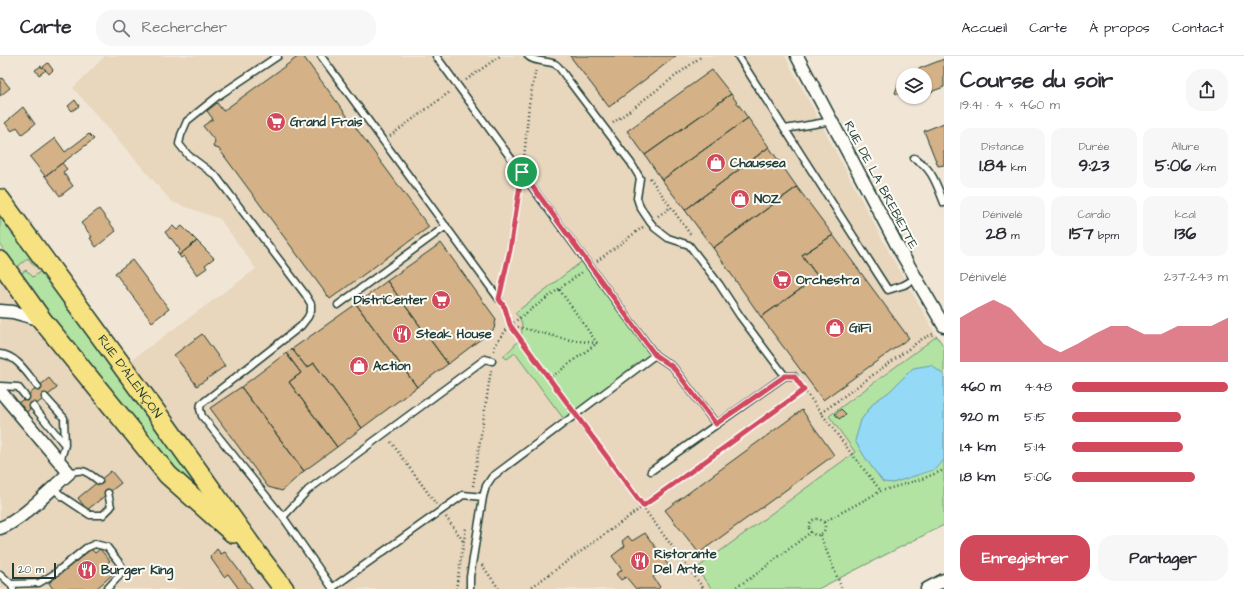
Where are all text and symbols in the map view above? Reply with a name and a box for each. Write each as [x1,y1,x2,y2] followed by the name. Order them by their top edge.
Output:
[96,10,376,46] search box
[20,14,72,41] text: Carte
[110,17,132,39] icon: search
[142,17,227,38] text: Rechercher
[962,18,1007,38] text: Accueil
[1029,18,1067,38] text: Carte
[1089,18,1150,38] text: À propos
[1172,18,1224,38] text: Contact
[960,65,1113,96] text: Course du soir
[896,68,932,104] map controls
[896,68,932,104] button: layers
[1186,69,1228,111] button: share
[960,96,1060,114] text: 19:41 · 4 × 460 m
[265,111,287,133] supermarket icon: Grand Frais
[290,113,363,131] place label: Grand Frais
[840,118,922,252] street label: RUE DE LA BREBIETTE
[981,139,1024,154] text: Distance
[1079,139,1109,154] text: Durée
[1171,139,1199,154] text: Allure
[705,152,727,174] shop icon: Chaussea
[730,154,786,172] place label: Chaussea
[979,154,1006,178] text: 1.84
[1079,154,1109,178] text: 9:23
[1155,154,1191,178] text: 5:06
[505,155,539,189] pin
[1006,160,1026,175] text: km
[1191,160,1216,175] text: /km
[511,161,533,183] icon: arrive
[729,188,751,210] shop icon: NOZ
[754,190,782,208] place label: NOZ
[983,207,1022,222] text: Dénivelé
[1078,207,1110,222] text: Cardio
[1175,207,1196,222] text: kcal
[986,222,1007,246] text: 28
[1069,222,1094,246] text: 157
[1175,222,1196,246] text: 136
[1007,228,1020,243] text: m
[1094,228,1119,243] text: bpm
[960,268,1007,286] text: Dénivelé
[1164,268,1228,286] text: 237–243 m
[771,269,793,291] supermarket icon: Orchestra
[796,271,860,289] place label: Orchestra
[430,289,452,311] supermarket icon: DistriCenter
[353,291,428,309] place label: DistriCenter
[824,317,846,339] shop icon: GiFi
[849,319,872,337] place label: GiFi
[391,323,413,345] restaurant icon: Steak House
[415,325,492,343] place label: Steak House
[93,331,167,422] street label: RUE D'ALENÇON
[348,355,370,377] shop icon: Action
[373,357,411,375] place label: Action
[960,378,1001,396] text: 460 m
[1024,378,1052,396] text: 4:48
[960,408,998,426] text: 920 m
[1024,408,1046,426] text: 5:15
[960,438,996,456] text: 1.4 km
[1024,438,1046,456] text: 5:14
[960,468,995,486] text: 1.8 km
[1024,468,1052,486] text: 5:06
[960,535,1090,581] button: Enregistrer
[1098,535,1228,581] button: Partager
[654,545,717,578] place label: Ristorante Del Arte
[629,550,651,572] restaurant icon: Ristorante Del Arte
[76,559,98,581] restaurant icon: Burger King
[12,561,56,580] scale bar
[101,561,173,581] place label: Burger King
[18,562,44,577] text: 20 m

